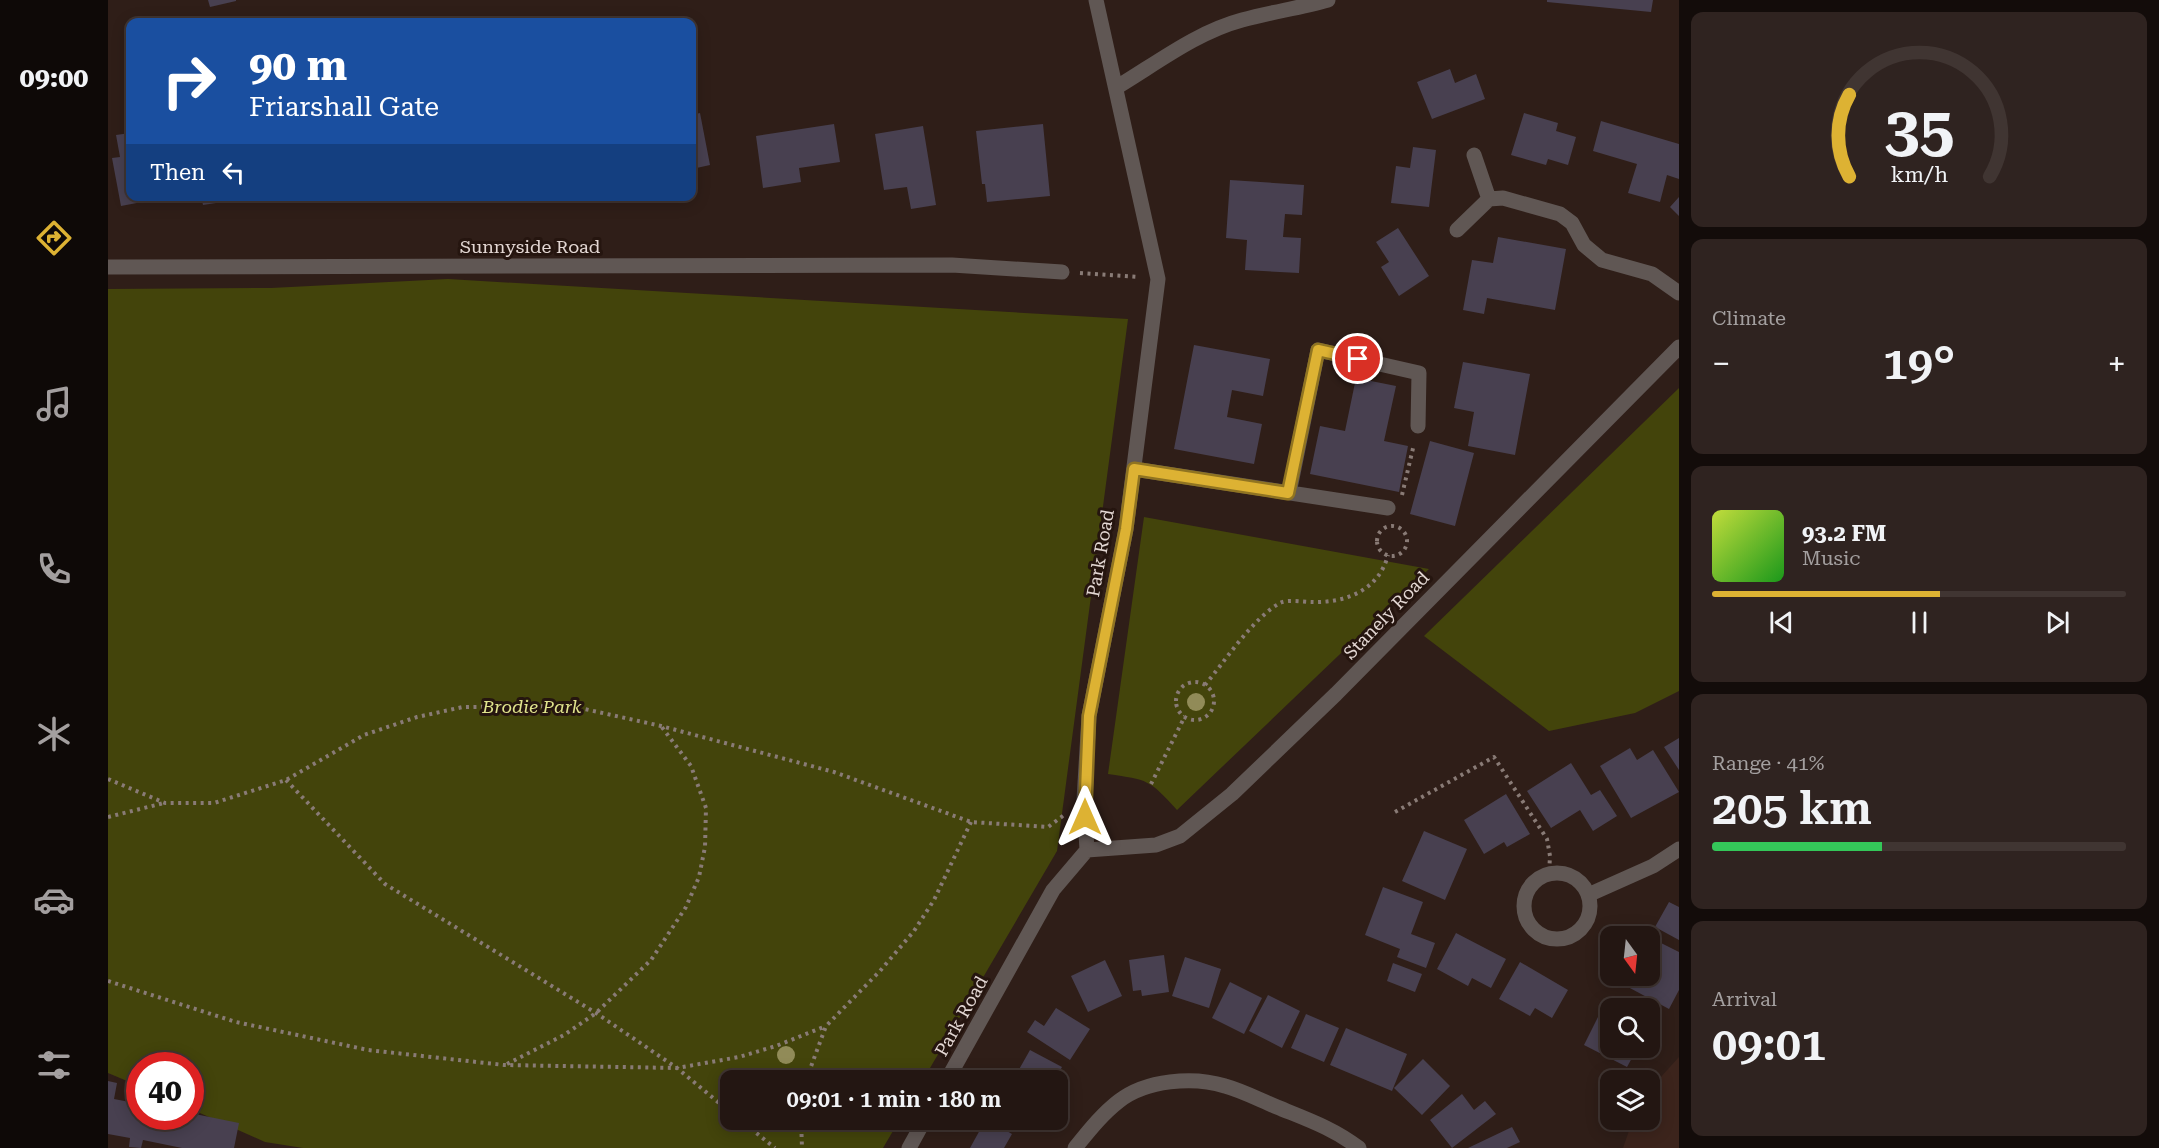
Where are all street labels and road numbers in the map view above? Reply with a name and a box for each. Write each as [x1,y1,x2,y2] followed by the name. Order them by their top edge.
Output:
[460,236,601,257] street label: Sunnyside Road
[1082,507,1118,598] street label: Park Road
[1339,566,1433,663] street label: Stanely Road
[930,972,992,1060] street label: Park Road

